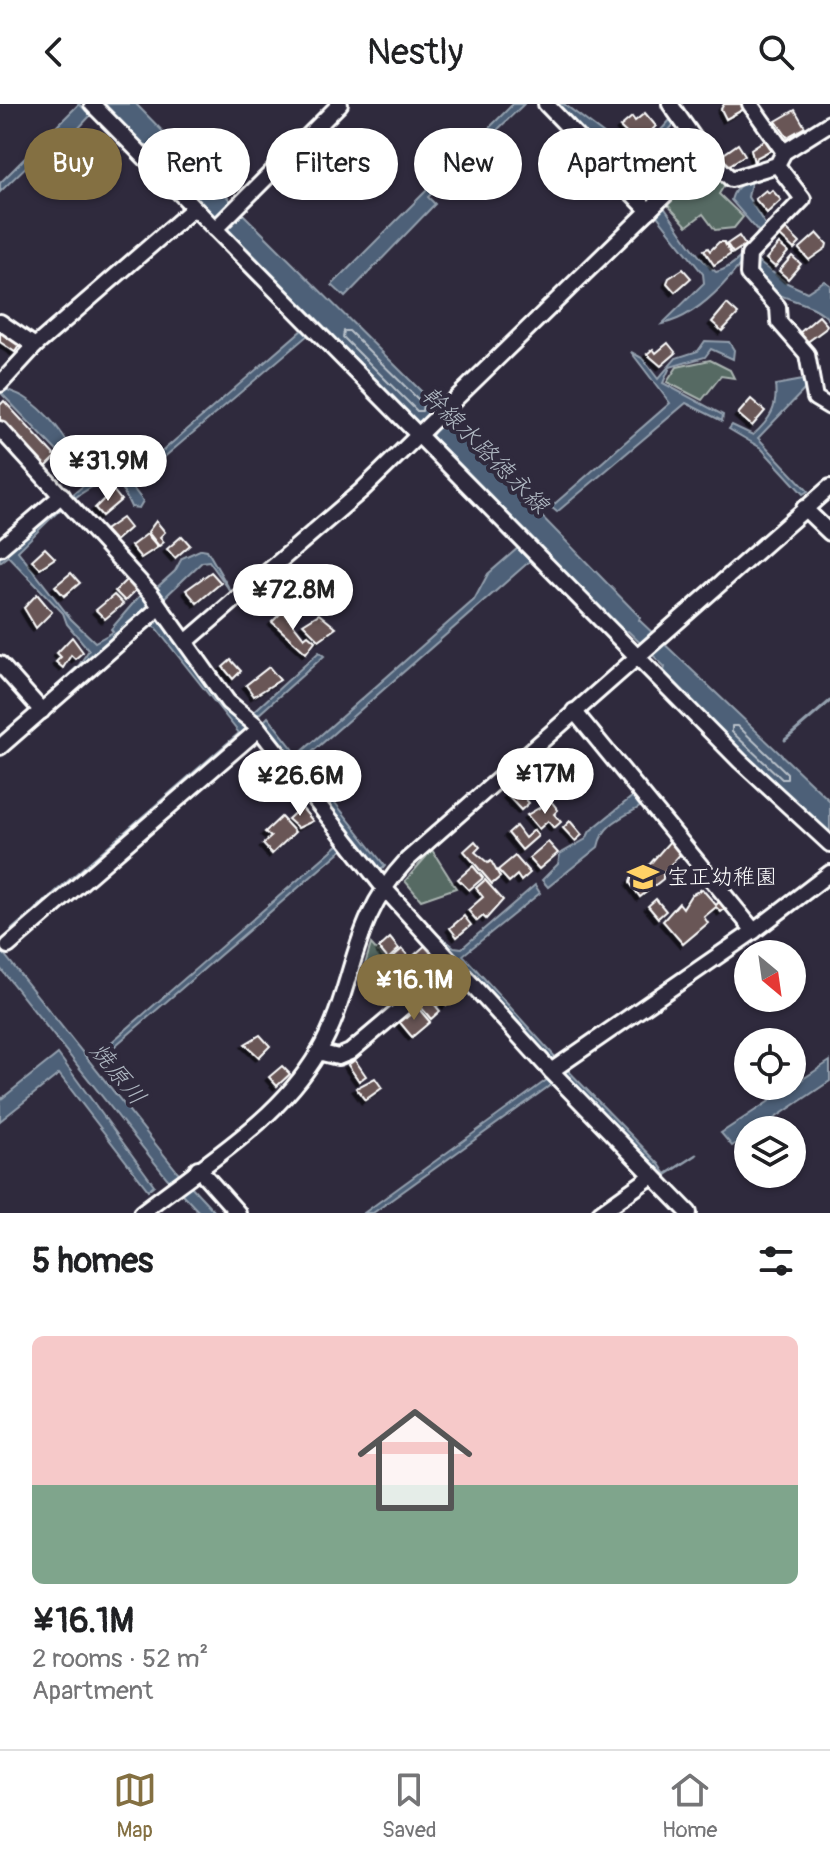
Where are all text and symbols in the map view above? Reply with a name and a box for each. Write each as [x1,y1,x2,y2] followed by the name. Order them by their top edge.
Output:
[32,30,76,74] icon: back
[367,30,463,75] text: Nestly
[754,30,798,74] icon: search
[24,128,122,200] chip: Buy
[138,128,250,200] chip: Rent
[266,128,398,200] chip: Filters
[414,128,522,200] chip: New
[538,128,725,200] chip: Apartment
[415,380,555,520] water label: 幹線水路徳永線
[43,435,173,503] pin: ¥31.9M
[68,445,148,477] text: ¥31.9M
[228,564,358,632] pin: ¥72.8M
[251,574,335,606] text: ¥72.8M
[498,748,592,816] pin: ¥17M
[235,750,365,818] pin: ¥26.6M
[515,758,575,790] text: ¥17M
[256,760,344,792] text: ¥26.6M
[626,860,660,894] school or university icon: 宝正幼稚園
[667,863,777,891] place label: 宝正幼稚園
[734,940,806,1012] north arrow
[734,940,806,1188] map controls
[349,954,479,1022] pin: ¥16.1M
[375,964,453,996] text: ¥16.1M
[734,1028,806,1100] button: locate
[84,1037,152,1111] water label: 焼原川
[734,1116,806,1188] button: layers
[754,1239,798,1283] icon: filters
[32,1240,153,1283] text: 5 homes
[343,1388,487,1532] icon: home
[32,1600,134,1643] text: ¥16.1M
[32,1643,208,1675] text: 2 rooms · 52 m²
[32,1675,153,1707] text: Apartment
[113,1768,157,1844] tab: Map
[382,1768,437,1844] tab: Saved
[662,1768,717,1844] tab: Home

